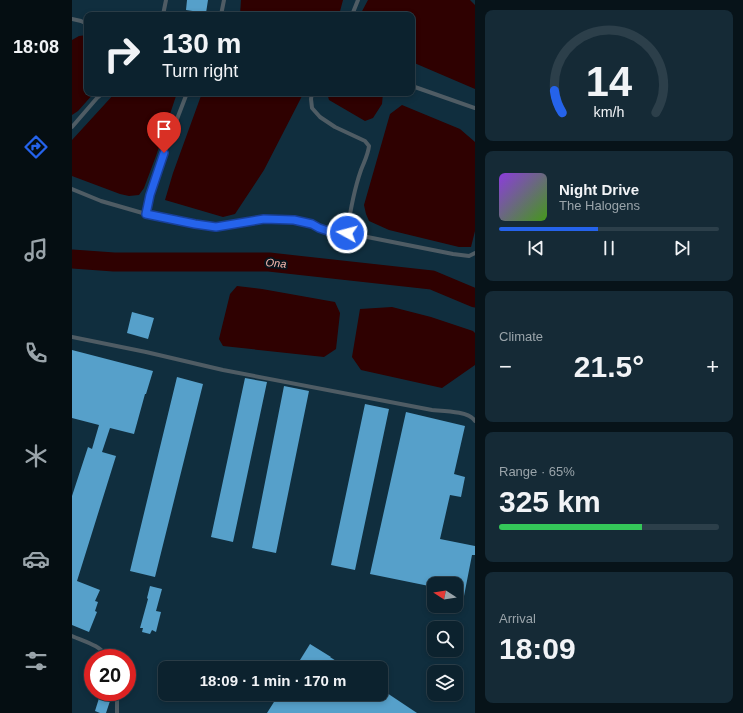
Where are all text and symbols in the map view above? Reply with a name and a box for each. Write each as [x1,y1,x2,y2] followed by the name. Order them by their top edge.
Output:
[96,28,148,80] icon: right
[162,28,241,59] text: 130 m
[13,37,59,57] text: 18:08
[586,58,632,105] text: 14
[162,61,238,81] text: Turn right
[594,104,625,120] text: km/h
[147,112,181,153] pin
[153,118,175,140] icon: arrive
[22,133,50,161] icon: directions
[559,181,639,198] text: Night Drive
[559,198,640,213] text: The Halogens
[326,212,368,254] position arrow
[22,236,50,264] icon: music
[525,237,547,259] icon: previous
[598,237,620,259] icon: pause
[671,237,693,259] icon: next
[265,256,287,270] water label: Ona
[499,329,543,344] text: Climate
[22,339,50,367] icon: phone
[574,350,644,383] text: 21.5°
[499,354,512,379] text: −
[706,354,719,379] text: +
[22,442,50,470] icon: climate
[499,464,575,479] text: Range · 65%
[499,485,601,518] text: 325 km
[22,545,50,573] icon: car
[427,577,463,613] north arrow
[427,577,463,701] map controls
[499,611,536,626] text: Arrival
[427,621,463,657] button: search
[499,632,576,665] text: 18:09
[22,647,50,675] icon: filters
[84,649,136,701] speed limit sign: 20
[427,665,463,701] button: layers
[200,672,346,689] text: 18:09 · 1 min · 170 m

